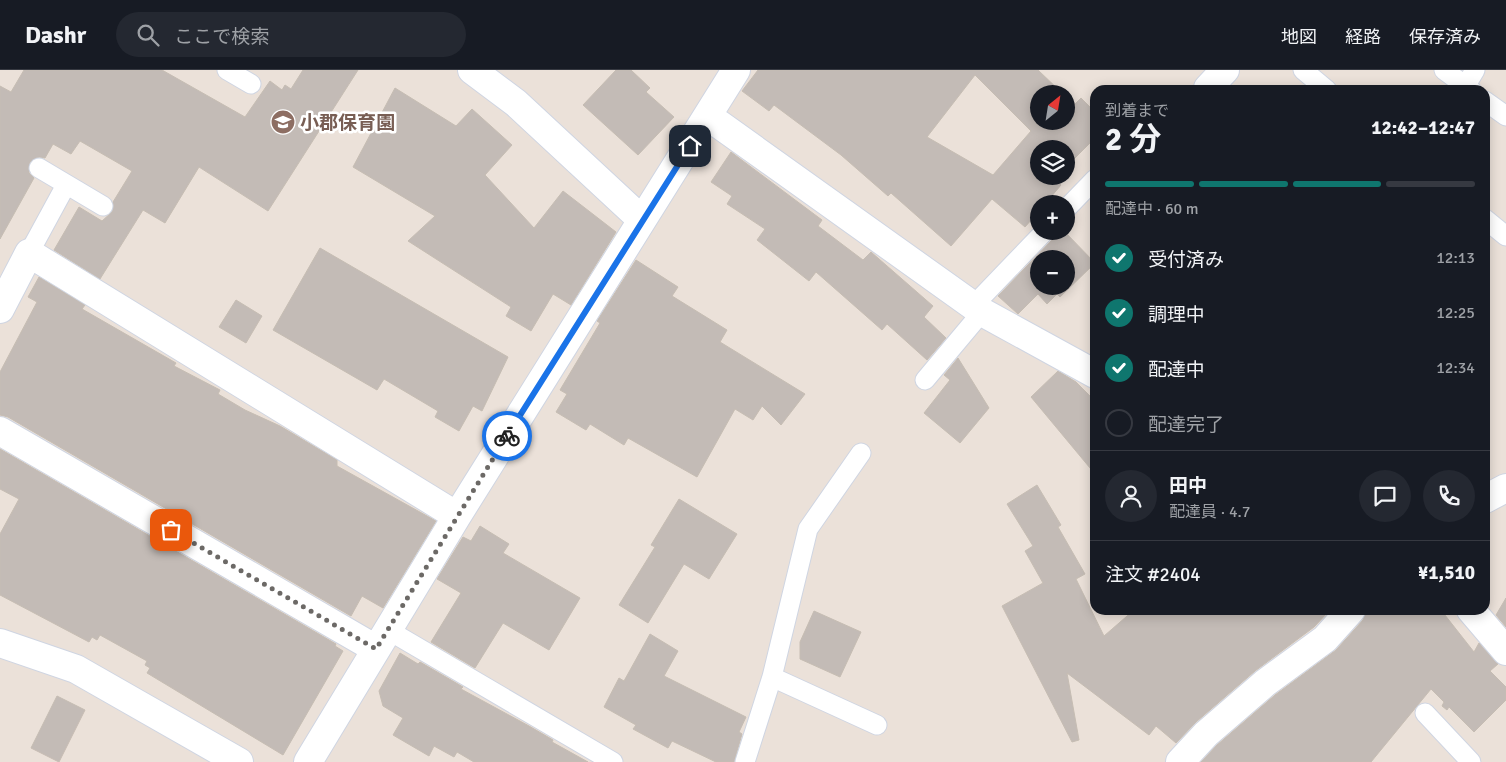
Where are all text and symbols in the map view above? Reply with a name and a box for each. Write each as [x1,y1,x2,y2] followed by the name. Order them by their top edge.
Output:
[116,12,466,57] search box
[25,20,86,50] text: Dashr
[134,21,162,49] icon: search
[174,25,269,49] text: ここで検索
[1281,26,1317,48] text: 地図
[1345,26,1381,48] text: 経路
[1409,26,1481,48] text: 保存済み
[1030,85,1075,130] north arrow
[1030,85,1075,295] map controls
[1105,101,1169,121] text: 到着まで
[270,109,296,135] school or university icon: 小郡保育園
[300,111,395,135] place label: 小郡保育園
[1371,116,1475,140] text: 12:42–12:47
[1105,120,1161,159] text: 2 分
[669,125,711,167] pin
[676,132,704,160] icon: home
[1030,140,1075,185] button: layers
[1030,195,1075,240] button: +
[1105,199,1198,219] text: 配達中 · 60 m
[1105,244,1133,272] icon: check
[1148,248,1224,272] text: 受付済み
[1436,248,1475,268] text: 12:13
[1030,250,1075,295] button: −
[1105,299,1133,327] icon: check
[1148,303,1205,327] text: 調理中
[1436,303,1475,323] text: 12:25
[1105,354,1133,382] icon: check
[1148,358,1205,382] text: 配達中
[1436,358,1475,378] text: 12:34
[482,411,532,461] courier
[1148,413,1224,437] text: 配達完了
[493,422,521,450] icon: bike
[1105,470,1157,522] button: person
[1359,470,1411,522] button: chat
[1423,470,1475,522] button: phone
[1169,474,1207,498] text: 田中
[1169,502,1250,522] text: 配達員 · 4.7
[150,509,192,551] pin
[157,516,185,544] icon: bag
[1418,561,1475,585] text: ¥1,510
[1105,563,1200,587] text: 注文 #2404

